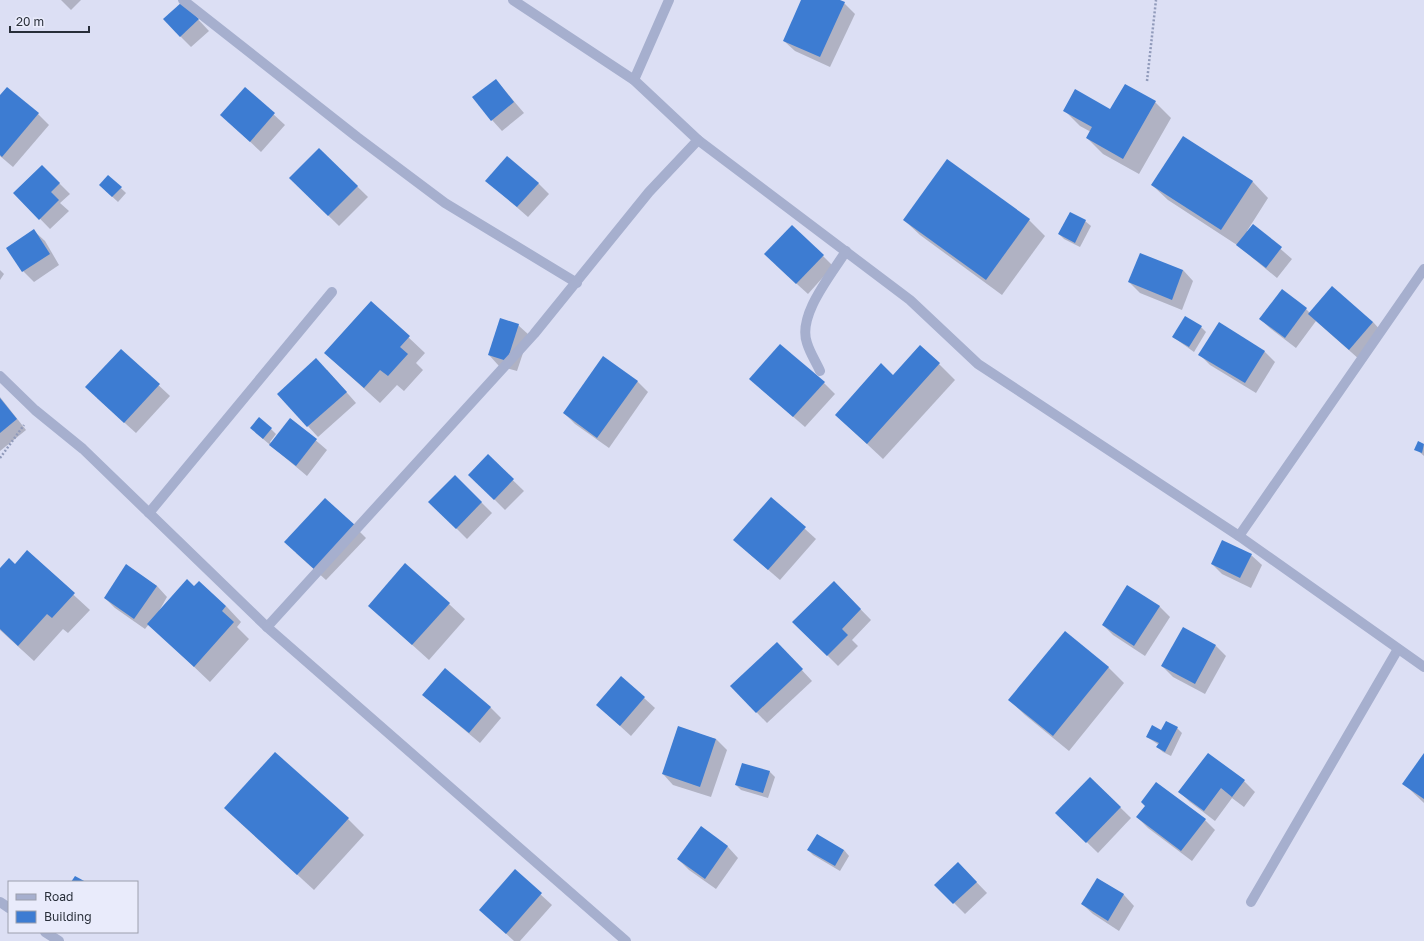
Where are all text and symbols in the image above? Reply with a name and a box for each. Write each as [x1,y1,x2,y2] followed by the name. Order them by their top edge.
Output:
[10,8,89,34] scale bar
[16,14,44,29] text: 20 m
[8,881,138,933] legend
[44,889,73,904] text: Road
[44,909,92,924] text: Building

